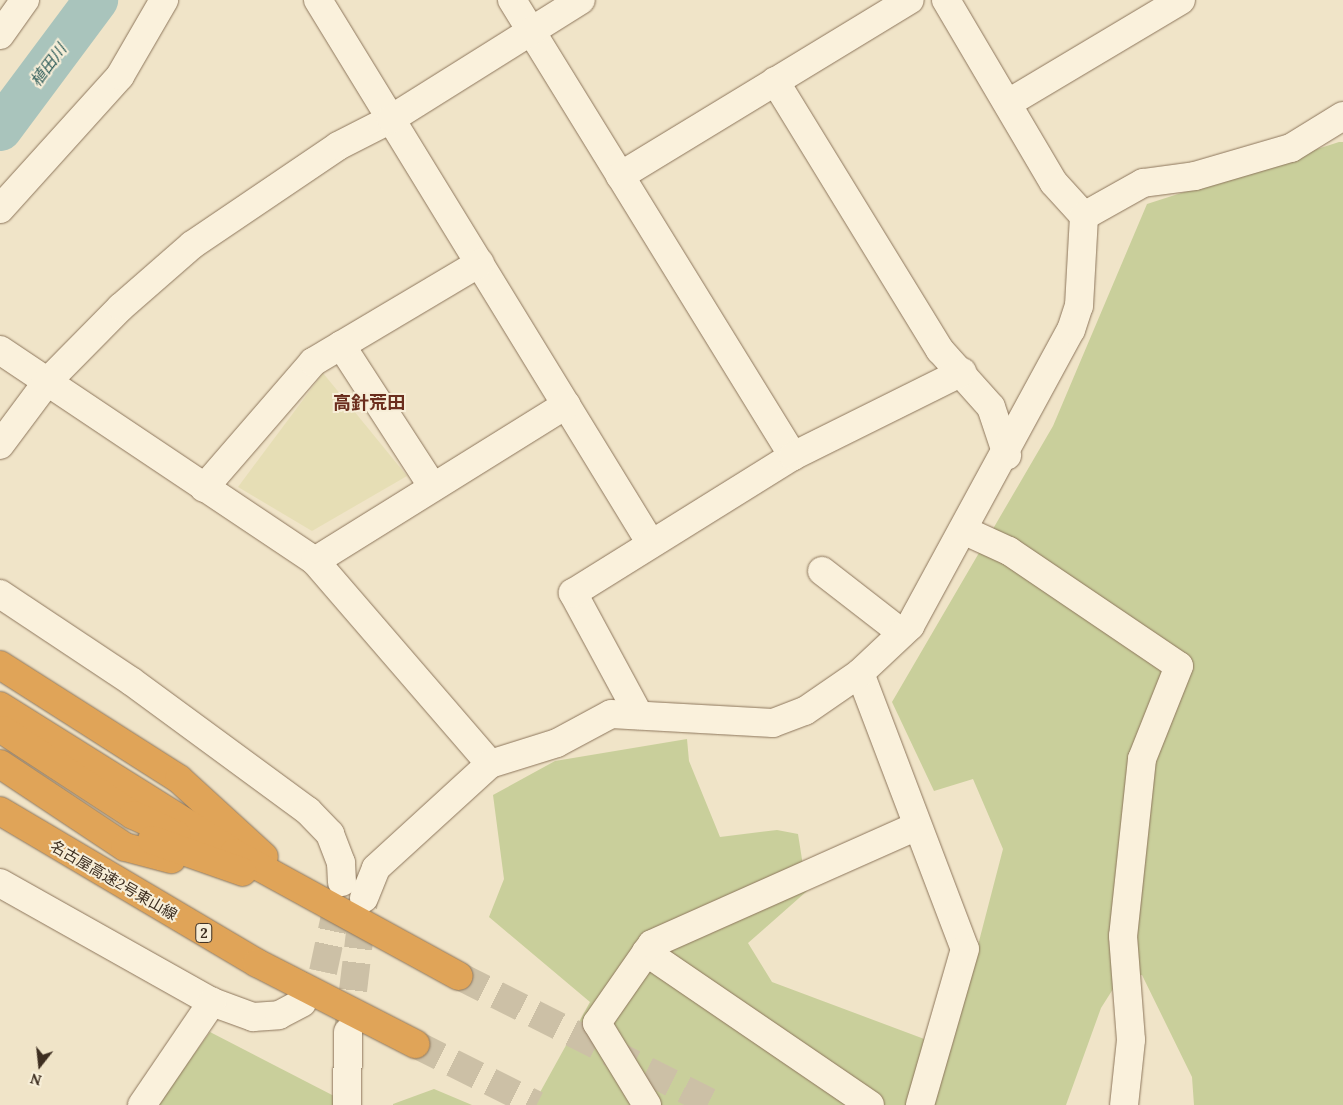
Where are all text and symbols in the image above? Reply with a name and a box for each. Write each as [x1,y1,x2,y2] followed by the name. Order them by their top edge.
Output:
[26,40,70,90] water label: 植田川
[333,392,405,414] district label: 高針荒田
[48,836,180,924] street label: 名古屋高速2号東山線
[195,921,213,944] road number: 2
[15,1040,65,1090] north arrow
[28,1069,44,1090] text: N

